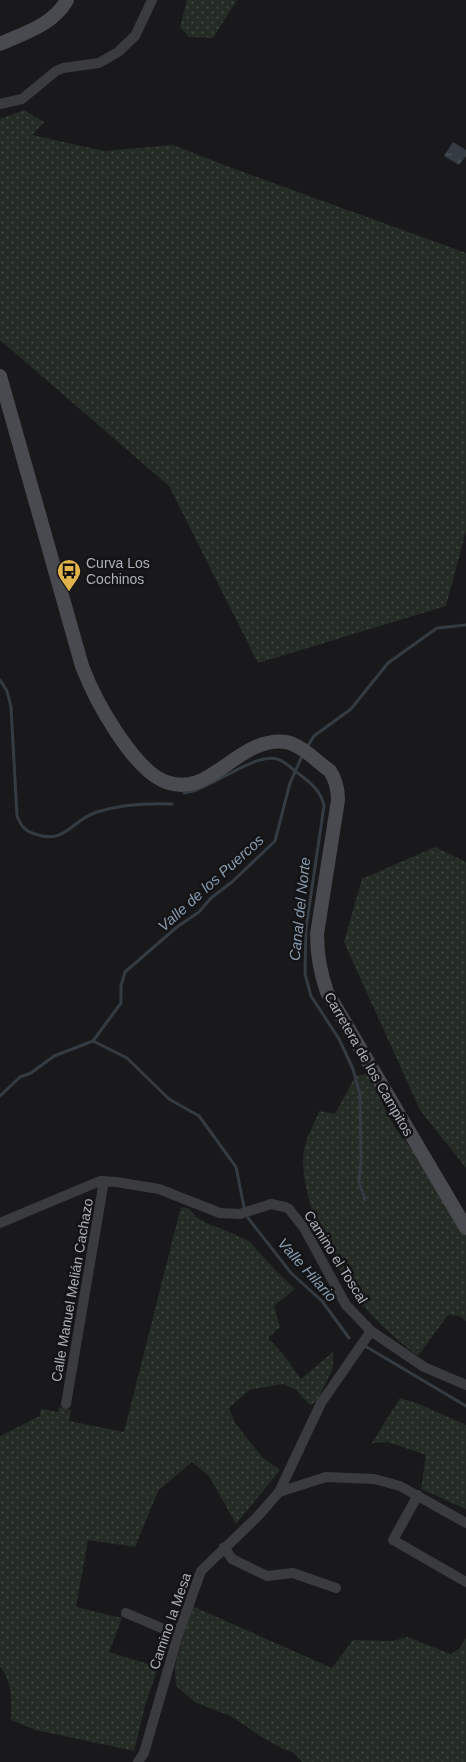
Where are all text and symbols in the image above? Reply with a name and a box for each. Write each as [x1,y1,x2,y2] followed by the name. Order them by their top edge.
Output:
[86,555,150,587] place label: Curva Los Cochinos
[56,558,82,592] bus stop icon: Curva Los Cochinos
[154,830,267,935] water label: Valle de los Puercos
[286,856,313,962] water label: Canal del Norte
[321,989,417,1139] street label: Carretera de los Campitos
[48,1197,96,1383] street label: Calle Manuel Melián Cachazo
[301,1208,371,1306] street label: Camino el Toscal
[274,1234,340,1305] water label: Valle Hilario
[146,1570,194,1671] street label: Camino la Mesa

